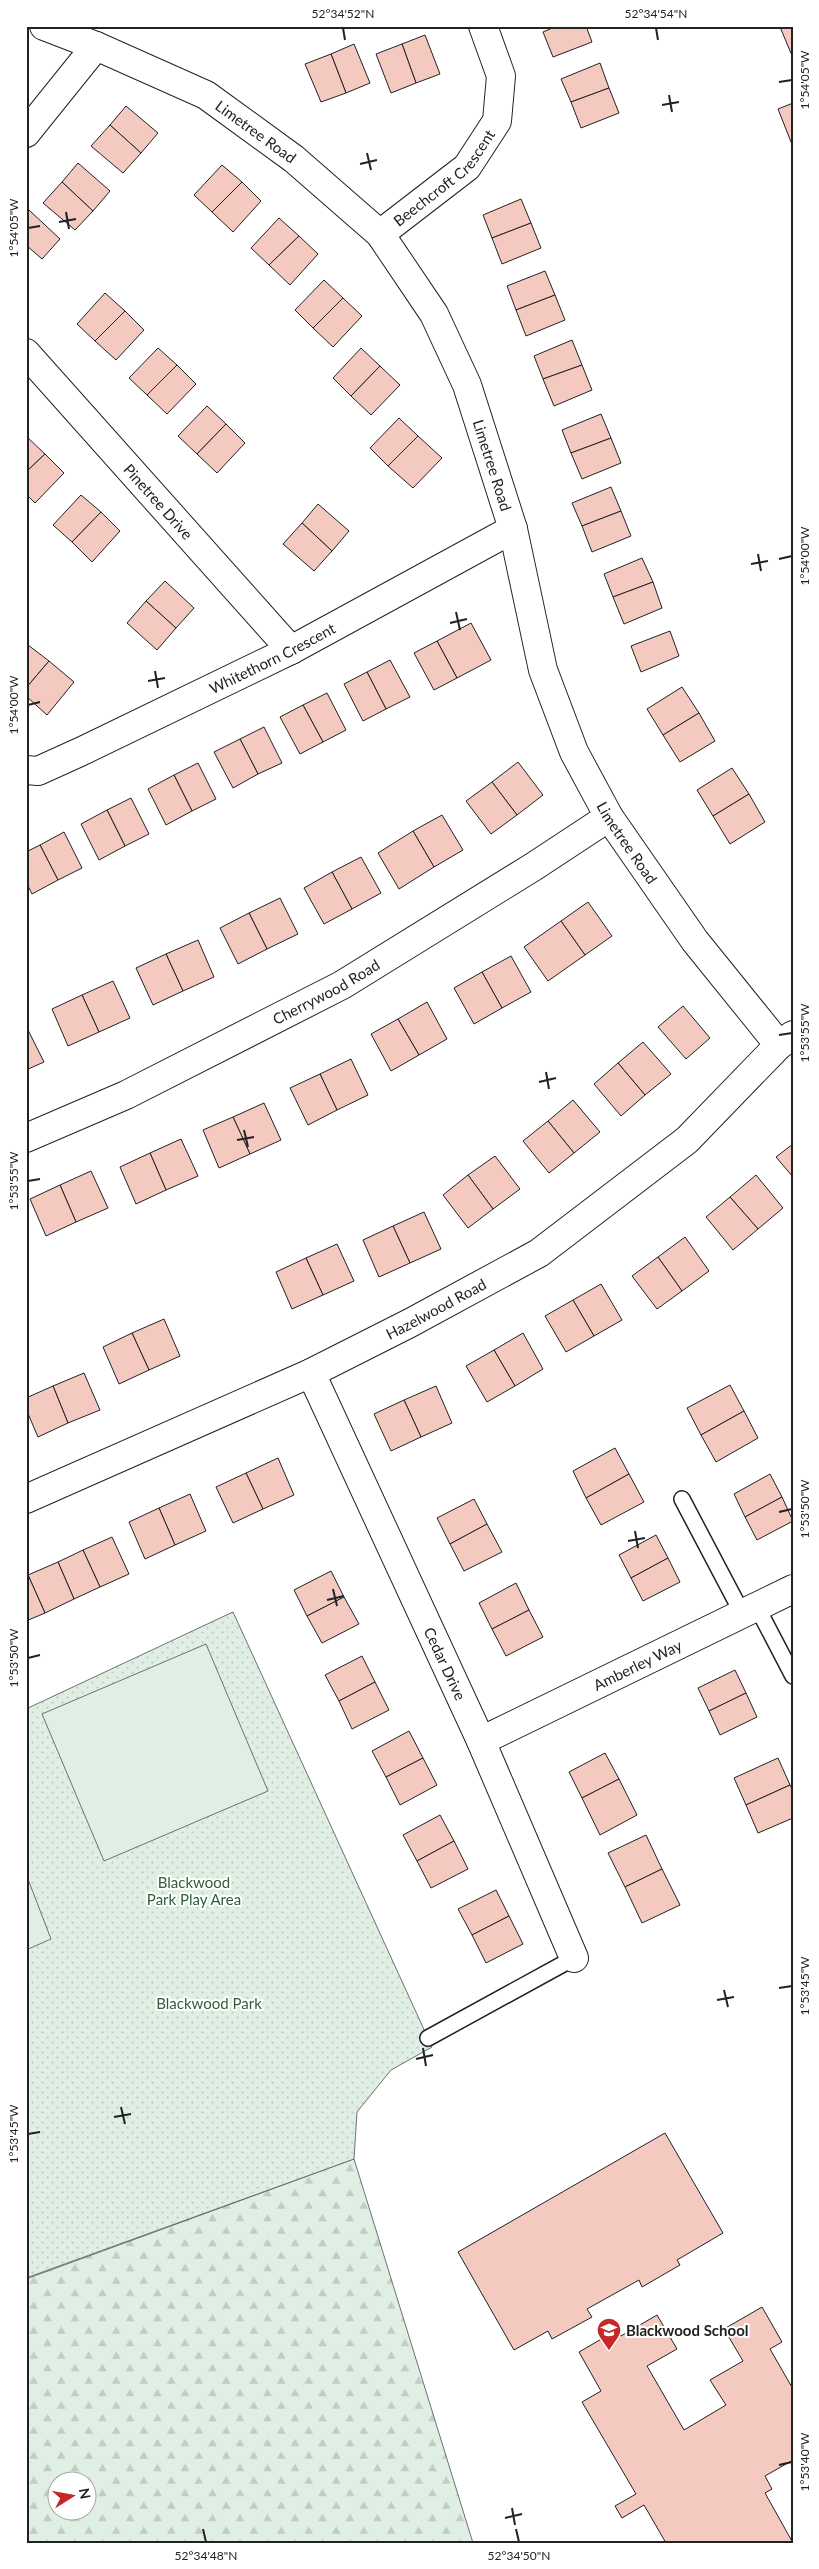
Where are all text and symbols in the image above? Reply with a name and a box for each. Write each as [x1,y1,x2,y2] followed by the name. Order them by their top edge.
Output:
[312,6,374,21] text: 52°34'52"N
[625,6,687,21] text: 52°34'54"N
[797,50,812,110] text: 1°54'05"W
[212,96,300,167] street label: Limetree Road
[390,125,498,230] street label: Beechcroft Crescent
[6,198,21,258] text: 1°54'05"W
[470,417,516,513] street label: Limetree Road
[120,460,197,543] street label: Pinetree Drive
[797,526,812,586] text: 1°54'00"W
[206,618,339,697] street label: Whitethorn Crescent
[6,675,21,735] text: 1°54'00"W
[593,798,661,887] street label: Limetree Road
[269,955,383,1028] street label: Cherrywood Road
[797,1003,812,1063] text: 1°53'55"W
[6,1151,21,1211] text: 1°53'55"W
[383,1275,489,1343] street label: Hazelwood Road
[797,1479,812,1539] text: 1°53'50"W
[421,1624,470,1703] street label: Cedar Drive
[6,1628,21,1688] text: 1°53'50"W
[590,1636,685,1694] street label: Amberley Way
[147,1873,241,1908] park label: Blackwood Park Play Area
[797,1956,812,2016] text: 1°53'45"W
[156,1994,262,2012] park label: Blackwood Park
[6,2104,21,2164] text: 1°53'45"W
[596,2317,622,2351] school or university icon: Blackwood School
[626,2321,749,2339] place label: Blackwood School
[797,2432,812,2492] text: 1°53'40"W
[48,2472,98,2522] north arrow
[76,2487,95,2500] text: N
[175,2548,237,2563] text: 52°34'48"N
[488,2548,550,2563] text: 52°34'50"N

